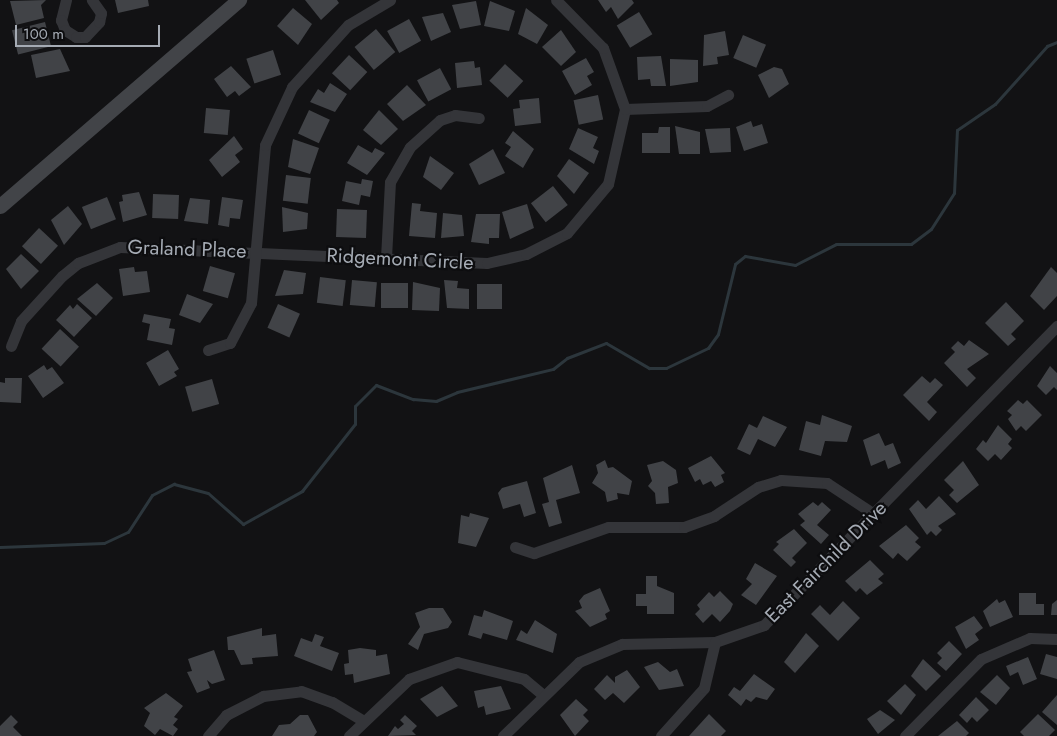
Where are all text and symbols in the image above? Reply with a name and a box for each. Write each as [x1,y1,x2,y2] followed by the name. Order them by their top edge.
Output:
[18,15,162,47] scale bar
[23,23,64,45] text: 100 m
[127,235,247,263] street label: Graland Place
[326,243,474,275] street label: Ridgemont Circle
[760,496,892,628] street label: East Fairchild Drive

